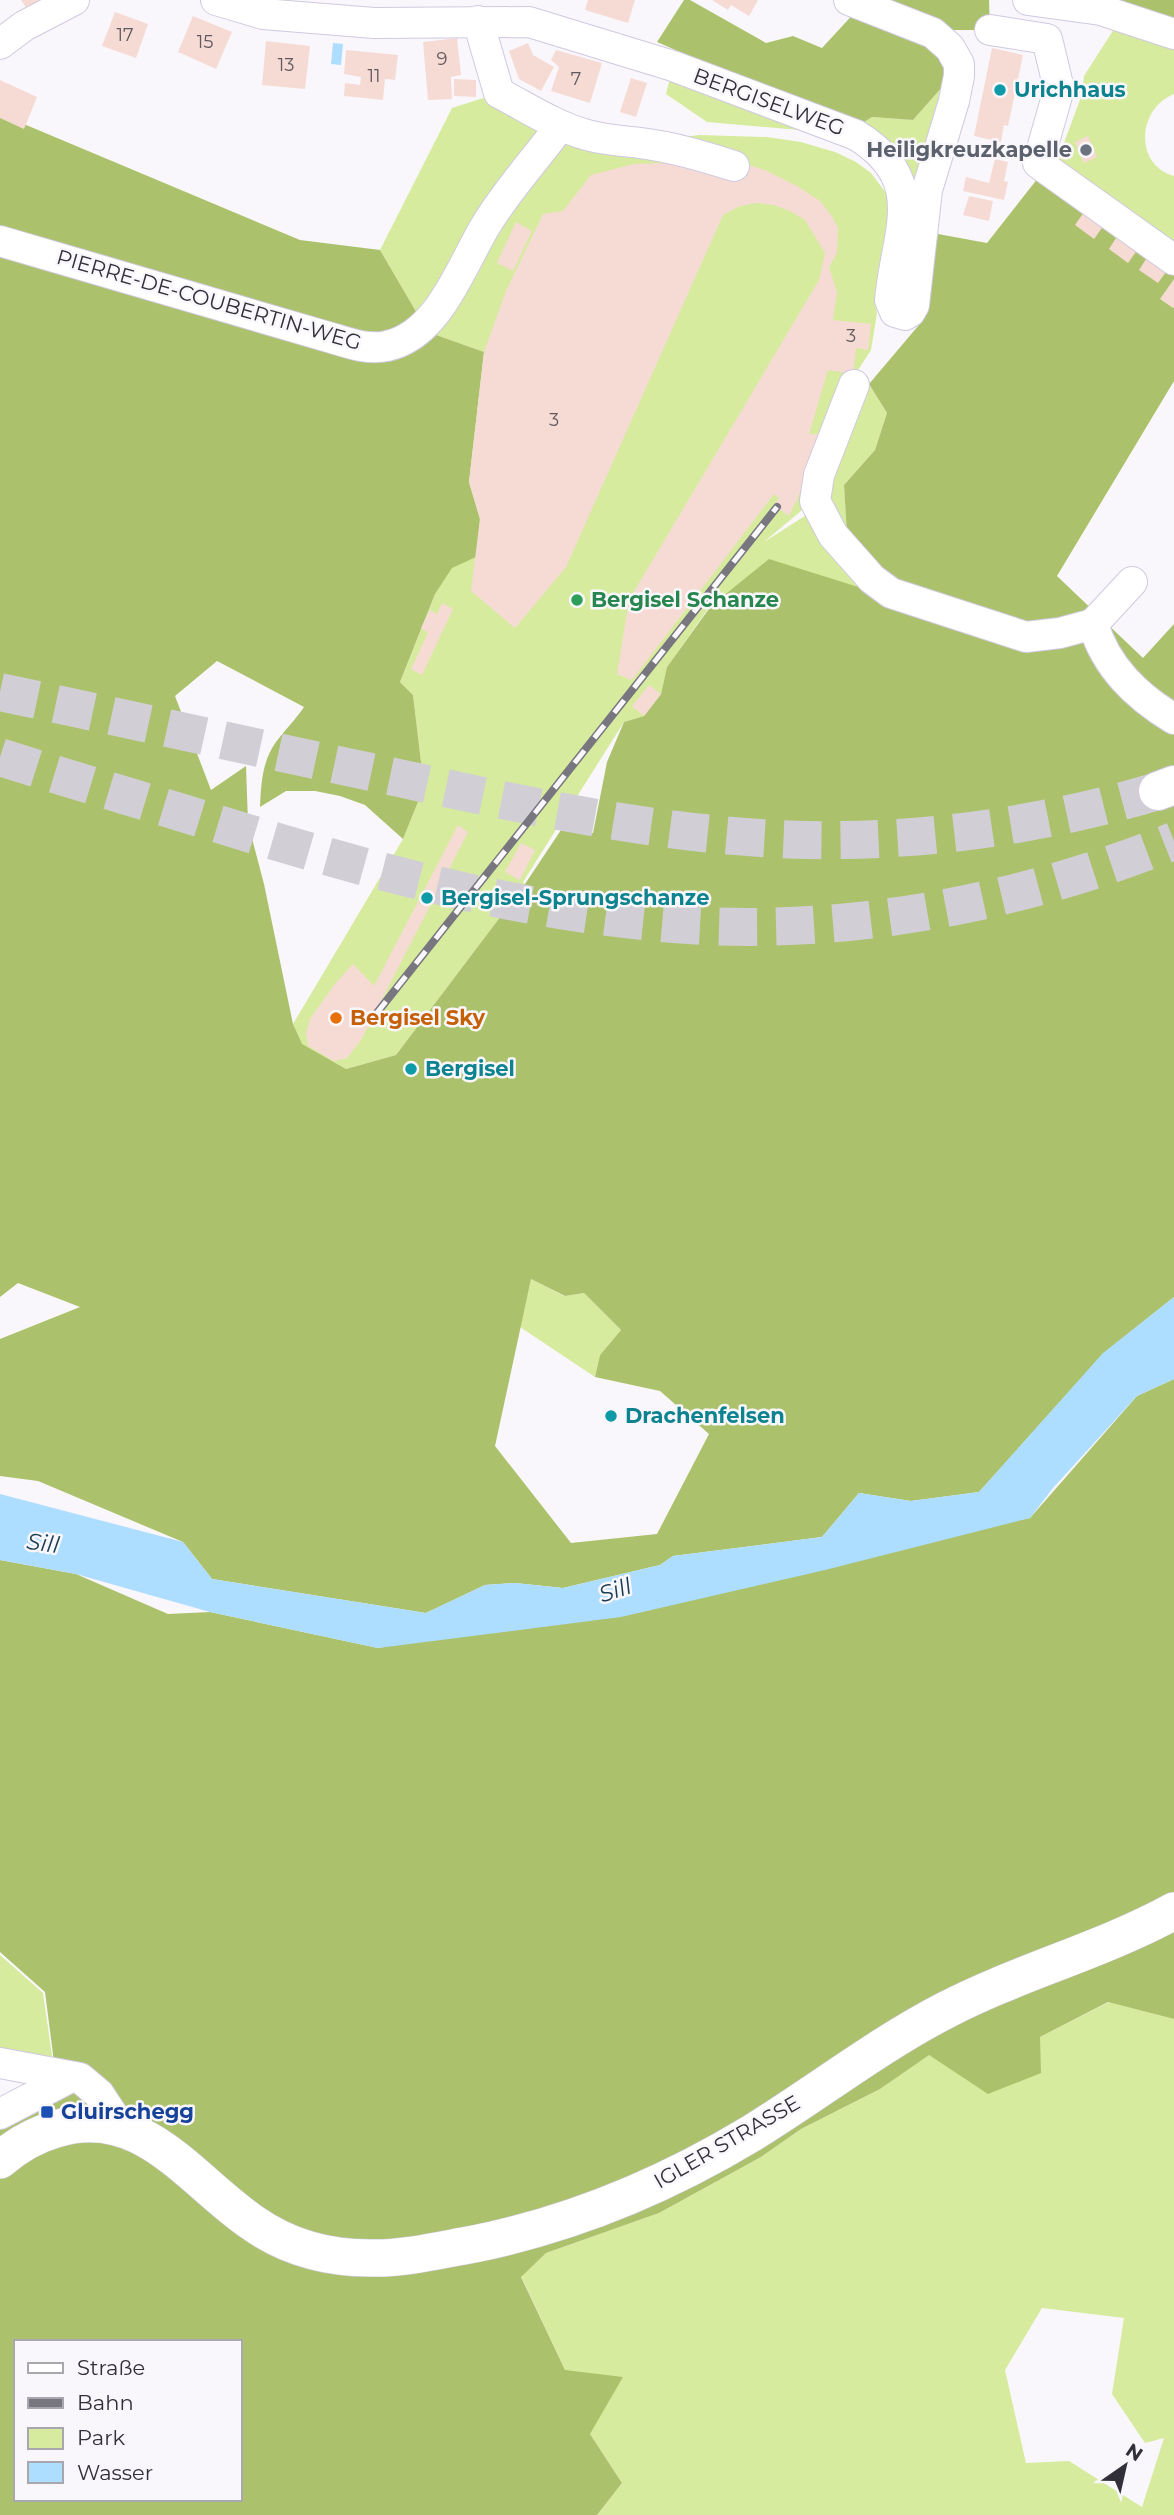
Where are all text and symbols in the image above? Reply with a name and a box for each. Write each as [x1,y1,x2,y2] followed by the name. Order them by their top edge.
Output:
[116,24,134,46] house number: 17
[197,31,213,53] house number: 15
[437,48,448,70] house number: 9
[278,54,294,76] house number: 13
[690,63,848,140] street label: BERGISELWEG
[368,65,381,87] house number: 11
[571,68,581,90] house number: 7
[1014,77,1126,102] place label: Urichhaus
[992,82,1008,98] marker: Urichhaus
[866,137,1072,162] place label: Heiligkreuzkapelle
[1078,142,1094,158] marker: Heiligkreuzkapelle
[54,244,364,355] street label: PIERRE-DE-COUBERTIN-WEG
[846,325,856,347] house number: 3
[549,409,559,431] house number: 3
[591,587,779,612] place label: Bergisel Schanze
[569,592,585,608] marker: Bergisel Schanze
[441,885,709,910] place label: Bergisel-Sprungschanze
[419,890,435,906] marker: Bergisel-Sprungschanze
[350,1005,486,1030] place label: Bergisel Sky
[328,1010,344,1026] marker: Bergisel Sky
[425,1056,515,1081] place label: Bergisel
[403,1061,419,1077] marker: Bergisel
[625,1403,785,1428] place label: Drachenfelsen
[603,1408,619,1424] marker: Drachenfelsen
[25,1527,62,1559] water label: Sill
[595,1571,636,1608] water label: Sill
[649,2090,804,2194] street label: IGLER STRASSE
[61,2099,194,2124] place label: Gluirschegg
[39,2104,55,2120] marker: Gluirschegg
[14,2340,242,2501] legend
[77,2355,145,2380] text: Straße
[77,2390,134,2415] text: Bahn
[77,2425,125,2450] text: Park
[1090,2431,1160,2501] north arrow
[1121,2438,1147,2466] text: N
[77,2460,153,2485] text: Wasser

